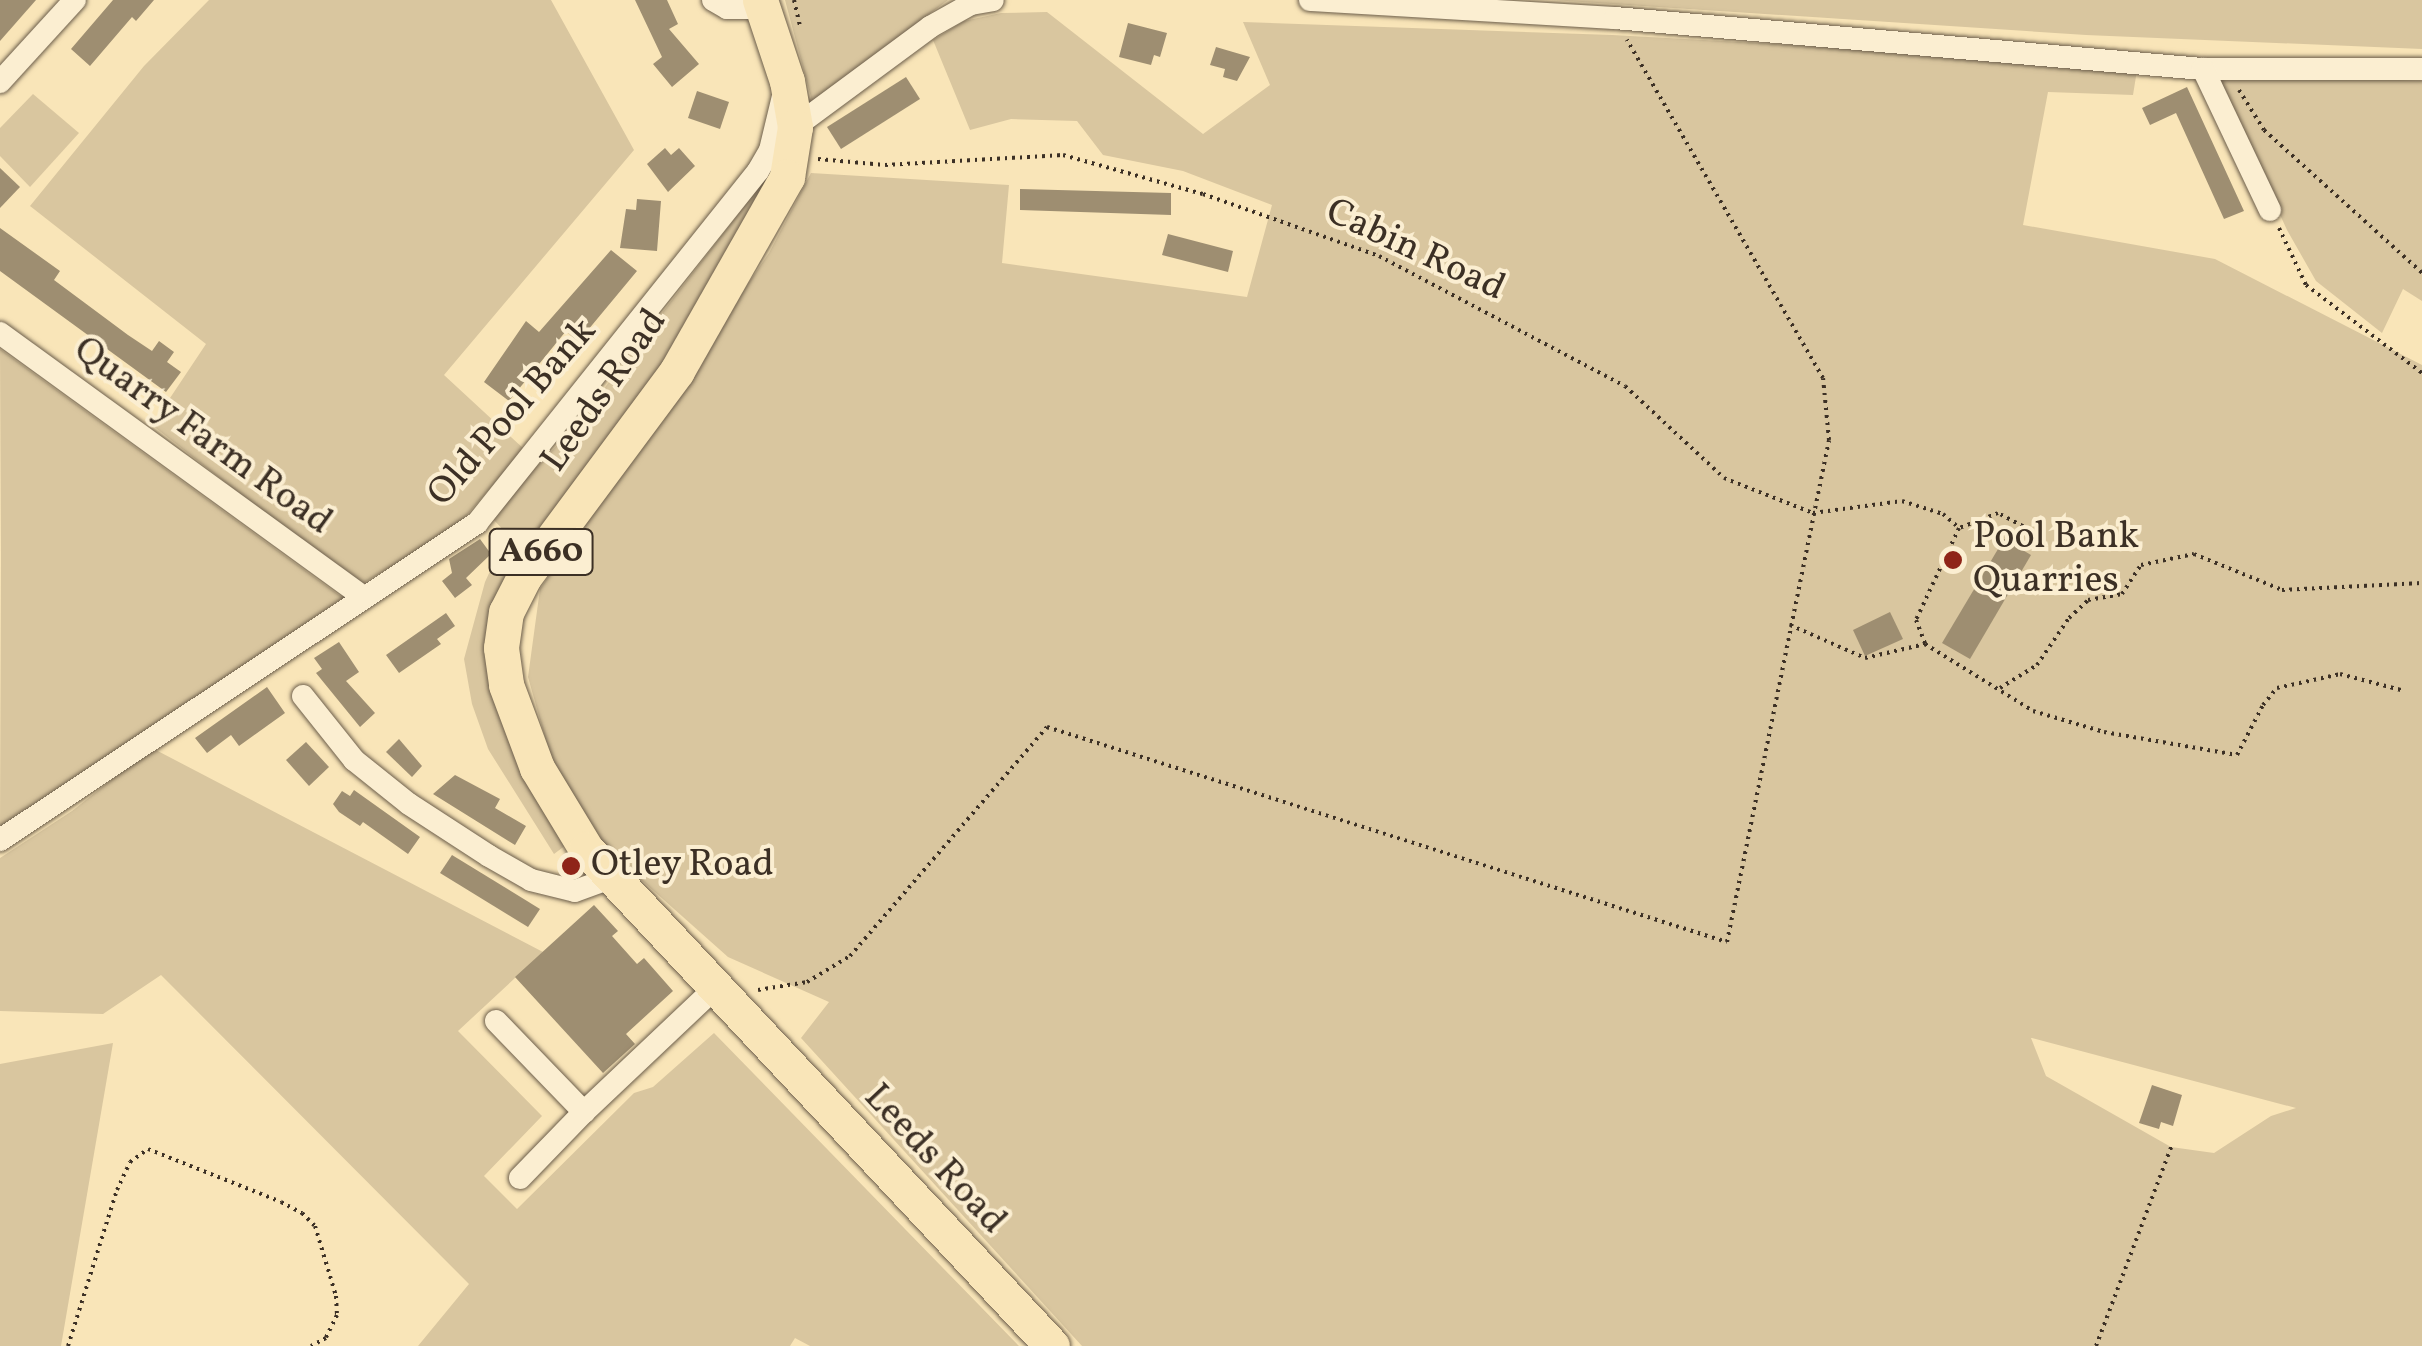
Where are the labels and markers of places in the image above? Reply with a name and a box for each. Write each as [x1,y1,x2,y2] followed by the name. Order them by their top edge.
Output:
[1973,515,2139,604] place label: Pool Bank Quarries
[1942,549,1964,571] marker: Pool Bank Quarries
[591,843,775,889] place label: Otley Road
[560,855,582,877] marker: Otley Road

